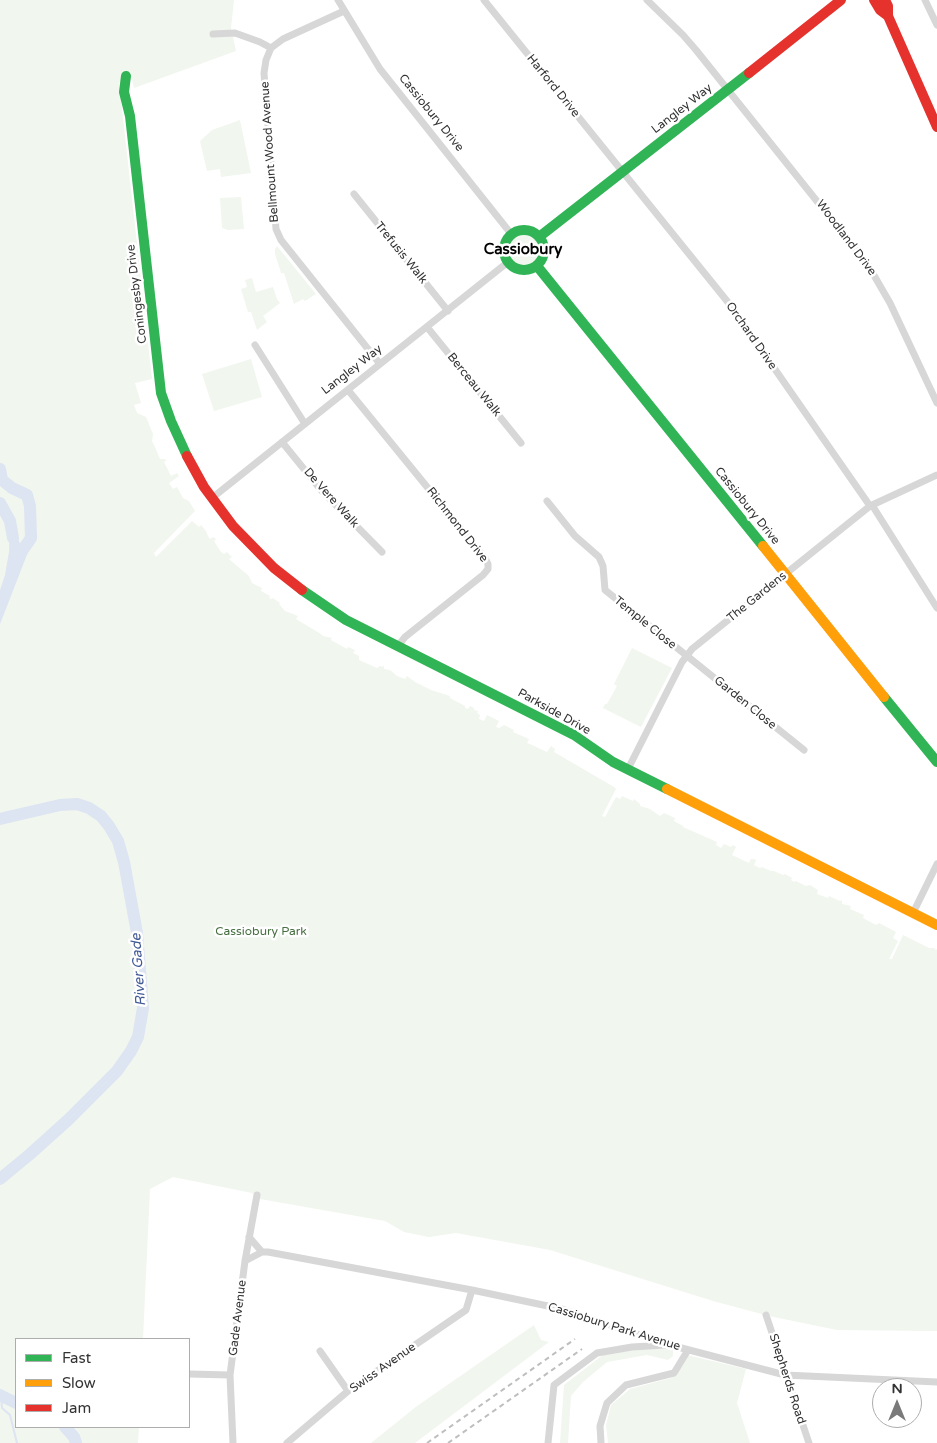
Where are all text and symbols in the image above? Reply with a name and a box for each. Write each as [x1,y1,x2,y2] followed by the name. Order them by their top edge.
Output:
[523,52,583,120] street label: Harford Drive
[395,71,467,155] street label: Cassiobury Drive
[258,81,282,223] street label: Bellmount Wood Avenue
[649,81,715,137] street label: Langley Way
[813,197,879,279] street label: Woodland Drive
[372,219,430,287] street label: Trefusis Walk
[484,241,562,259] district label: Cassiobury
[124,244,150,344] street label: Coningesby Drive
[722,299,780,373] street label: Orchard Drive
[319,342,385,398] street label: Langley Way
[444,350,504,420] street label: Berceau Walk
[711,464,783,548] street label: Cassiobury Drive
[300,465,362,531] street label: De Vere Walk
[423,485,491,565] street label: Richmond Drive
[724,569,790,625] street label: The Gardens
[611,593,679,653] street label: Temple Close
[711,673,779,733] street label: Garden Close
[515,686,593,738] street label: Parkside Drive
[215,925,307,939] park label: Cassiobury Park
[128,933,150,1007] water label: River Gade
[226,1279,250,1357] street label: Gade Avenue
[546,1300,682,1354] street label: Cassiobury Park Avenue
[766,1332,808,1426] street label: Shepherds Road
[15,1338,190,1428] legend
[347,1340,419,1396] street label: Swiss Avenue
[62,1349,91,1367] text: Fast
[62,1374,96,1392] text: Slow
[872,1378,922,1428] north arrow
[891,1380,903,1397] text: N
[62,1399,91,1417] text: Jam

